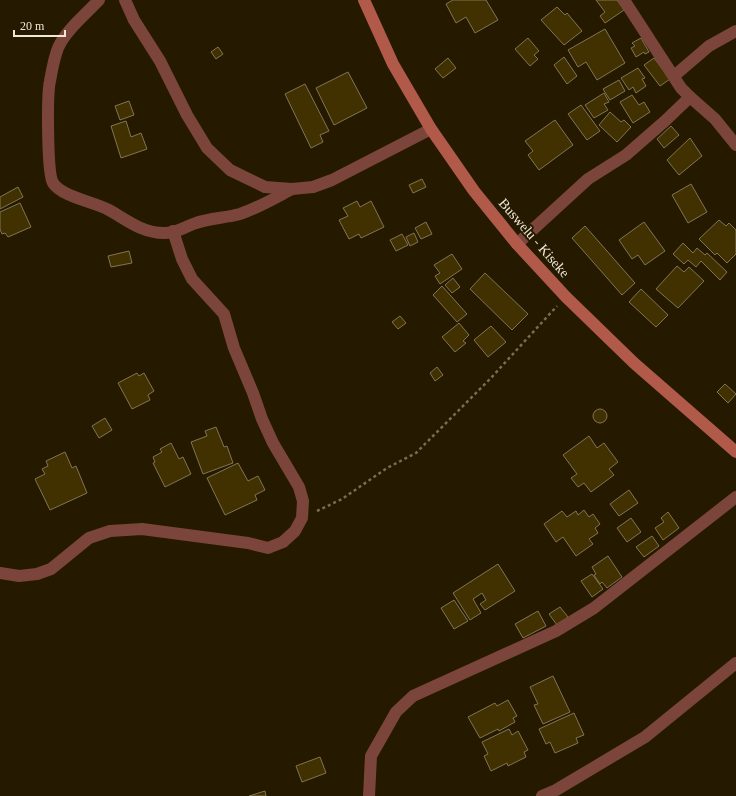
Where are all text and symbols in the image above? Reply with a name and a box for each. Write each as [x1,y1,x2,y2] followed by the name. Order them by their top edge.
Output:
[14,12,65,38] scale bar
[20,19,45,33] text: 20 m
[496,196,572,280] street label: Buswelu - Kiseke

